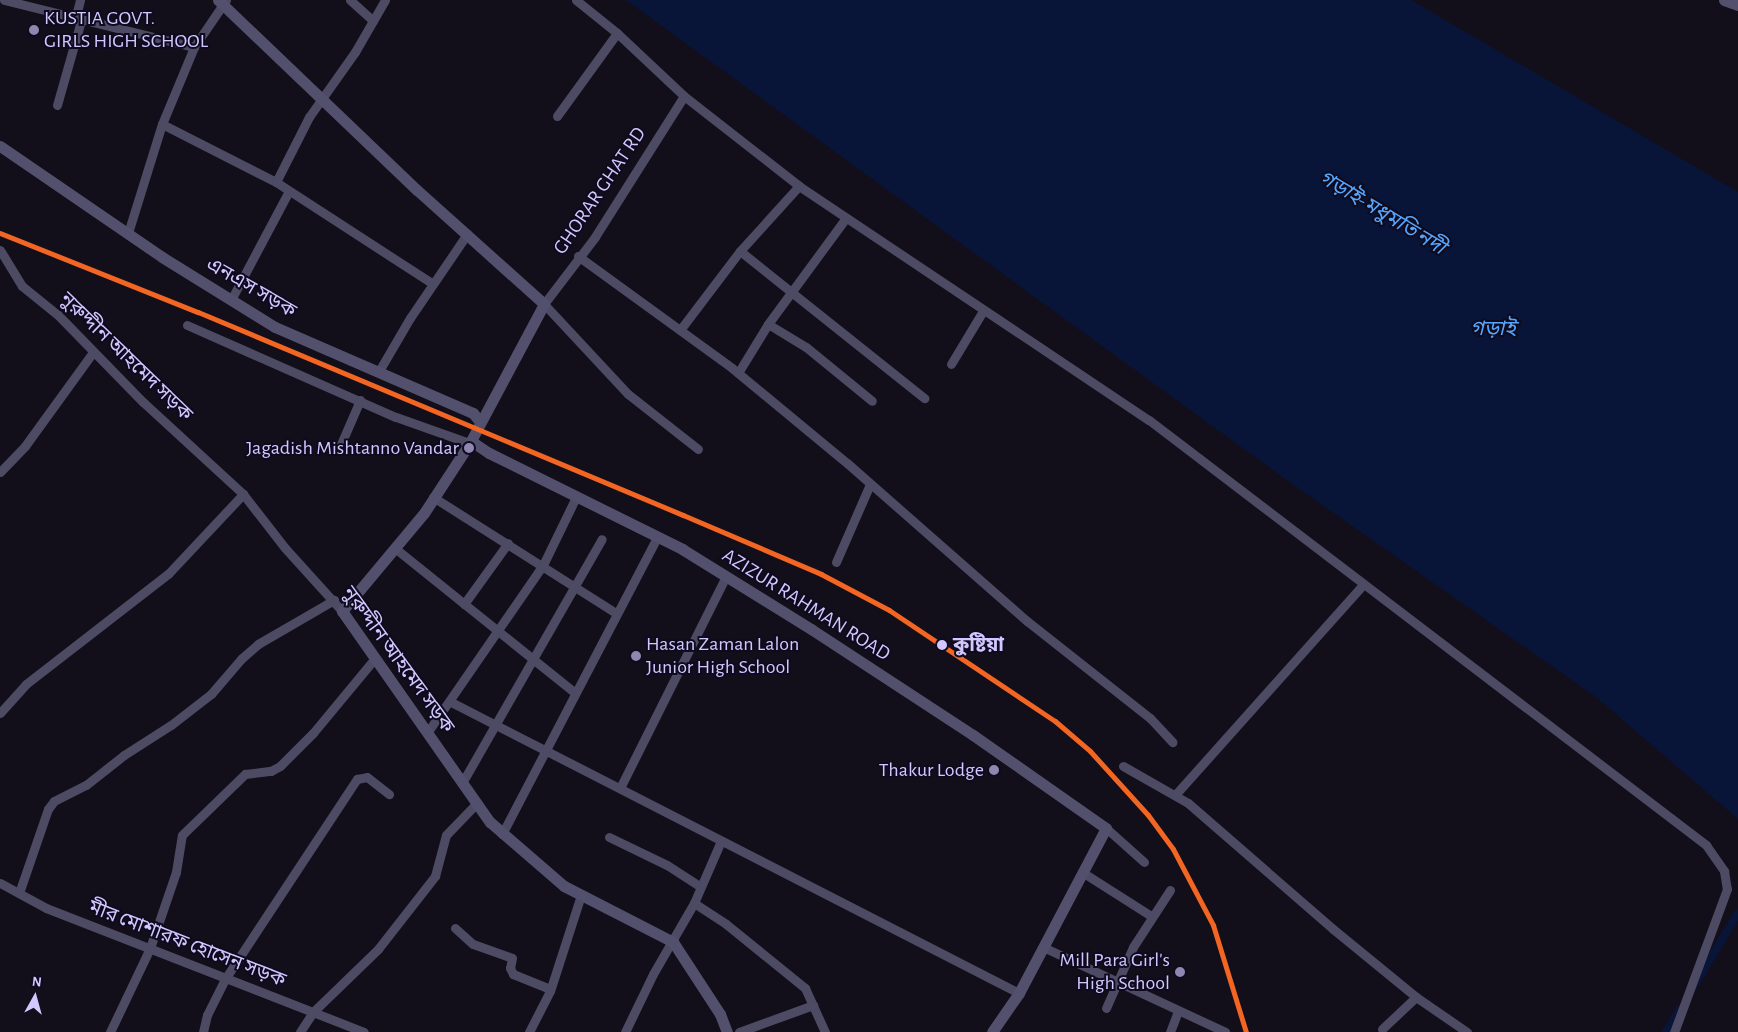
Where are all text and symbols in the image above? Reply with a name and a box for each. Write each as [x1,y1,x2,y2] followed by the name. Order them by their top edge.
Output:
[44,6,208,53] place label: KUSTIA GOVT. GIRLS HIGH SCHOOL
[28,24,40,36] marker: KUSTIA GOVT. GIRLS HIGH SCHOOL
[549,123,651,259] street label: GHORAR GHAT RD
[1314,165,1450,261] water label: গড়াই-মধুমতি নদী
[202,253,300,323] street label: এনএস সড়ক
[55,288,197,426] street label: নুরুদ্দীন আহমেদ সড়ক
[1470,316,1516,342] water label: গড়াই
[246,436,459,460] place label: Jagadish Mishtanno Vandar
[463,442,475,454] marker: Jagadish Mishtanno Vandar
[718,544,894,666] street label: AZIZUR RAHMAN ROAD
[337,582,459,738] street label: নুরুদ্দীন আহমেদ সড়ক
[646,632,799,679] place label: Hasan Zaman Lalon Junior High School
[953,633,1004,657] place label: কুষ্টিয়া
[935,638,949,652] marker: কুষ্টিয়া
[630,650,642,662] marker: Hasan Zaman Lalon Junior High School
[879,758,984,782] place label: Thakur Lodge
[988,764,1000,776] marker: Thakur Lodge
[85,895,289,993] street label: মীর মোশারফ হোসেন সড়ক
[1060,948,1170,995] place label: Mill Para Girl's High School
[1174,966,1186,978] marker: Mill Para Girl's High School
[10,972,60,1022] north arrow
[31,975,43,990] text: N

